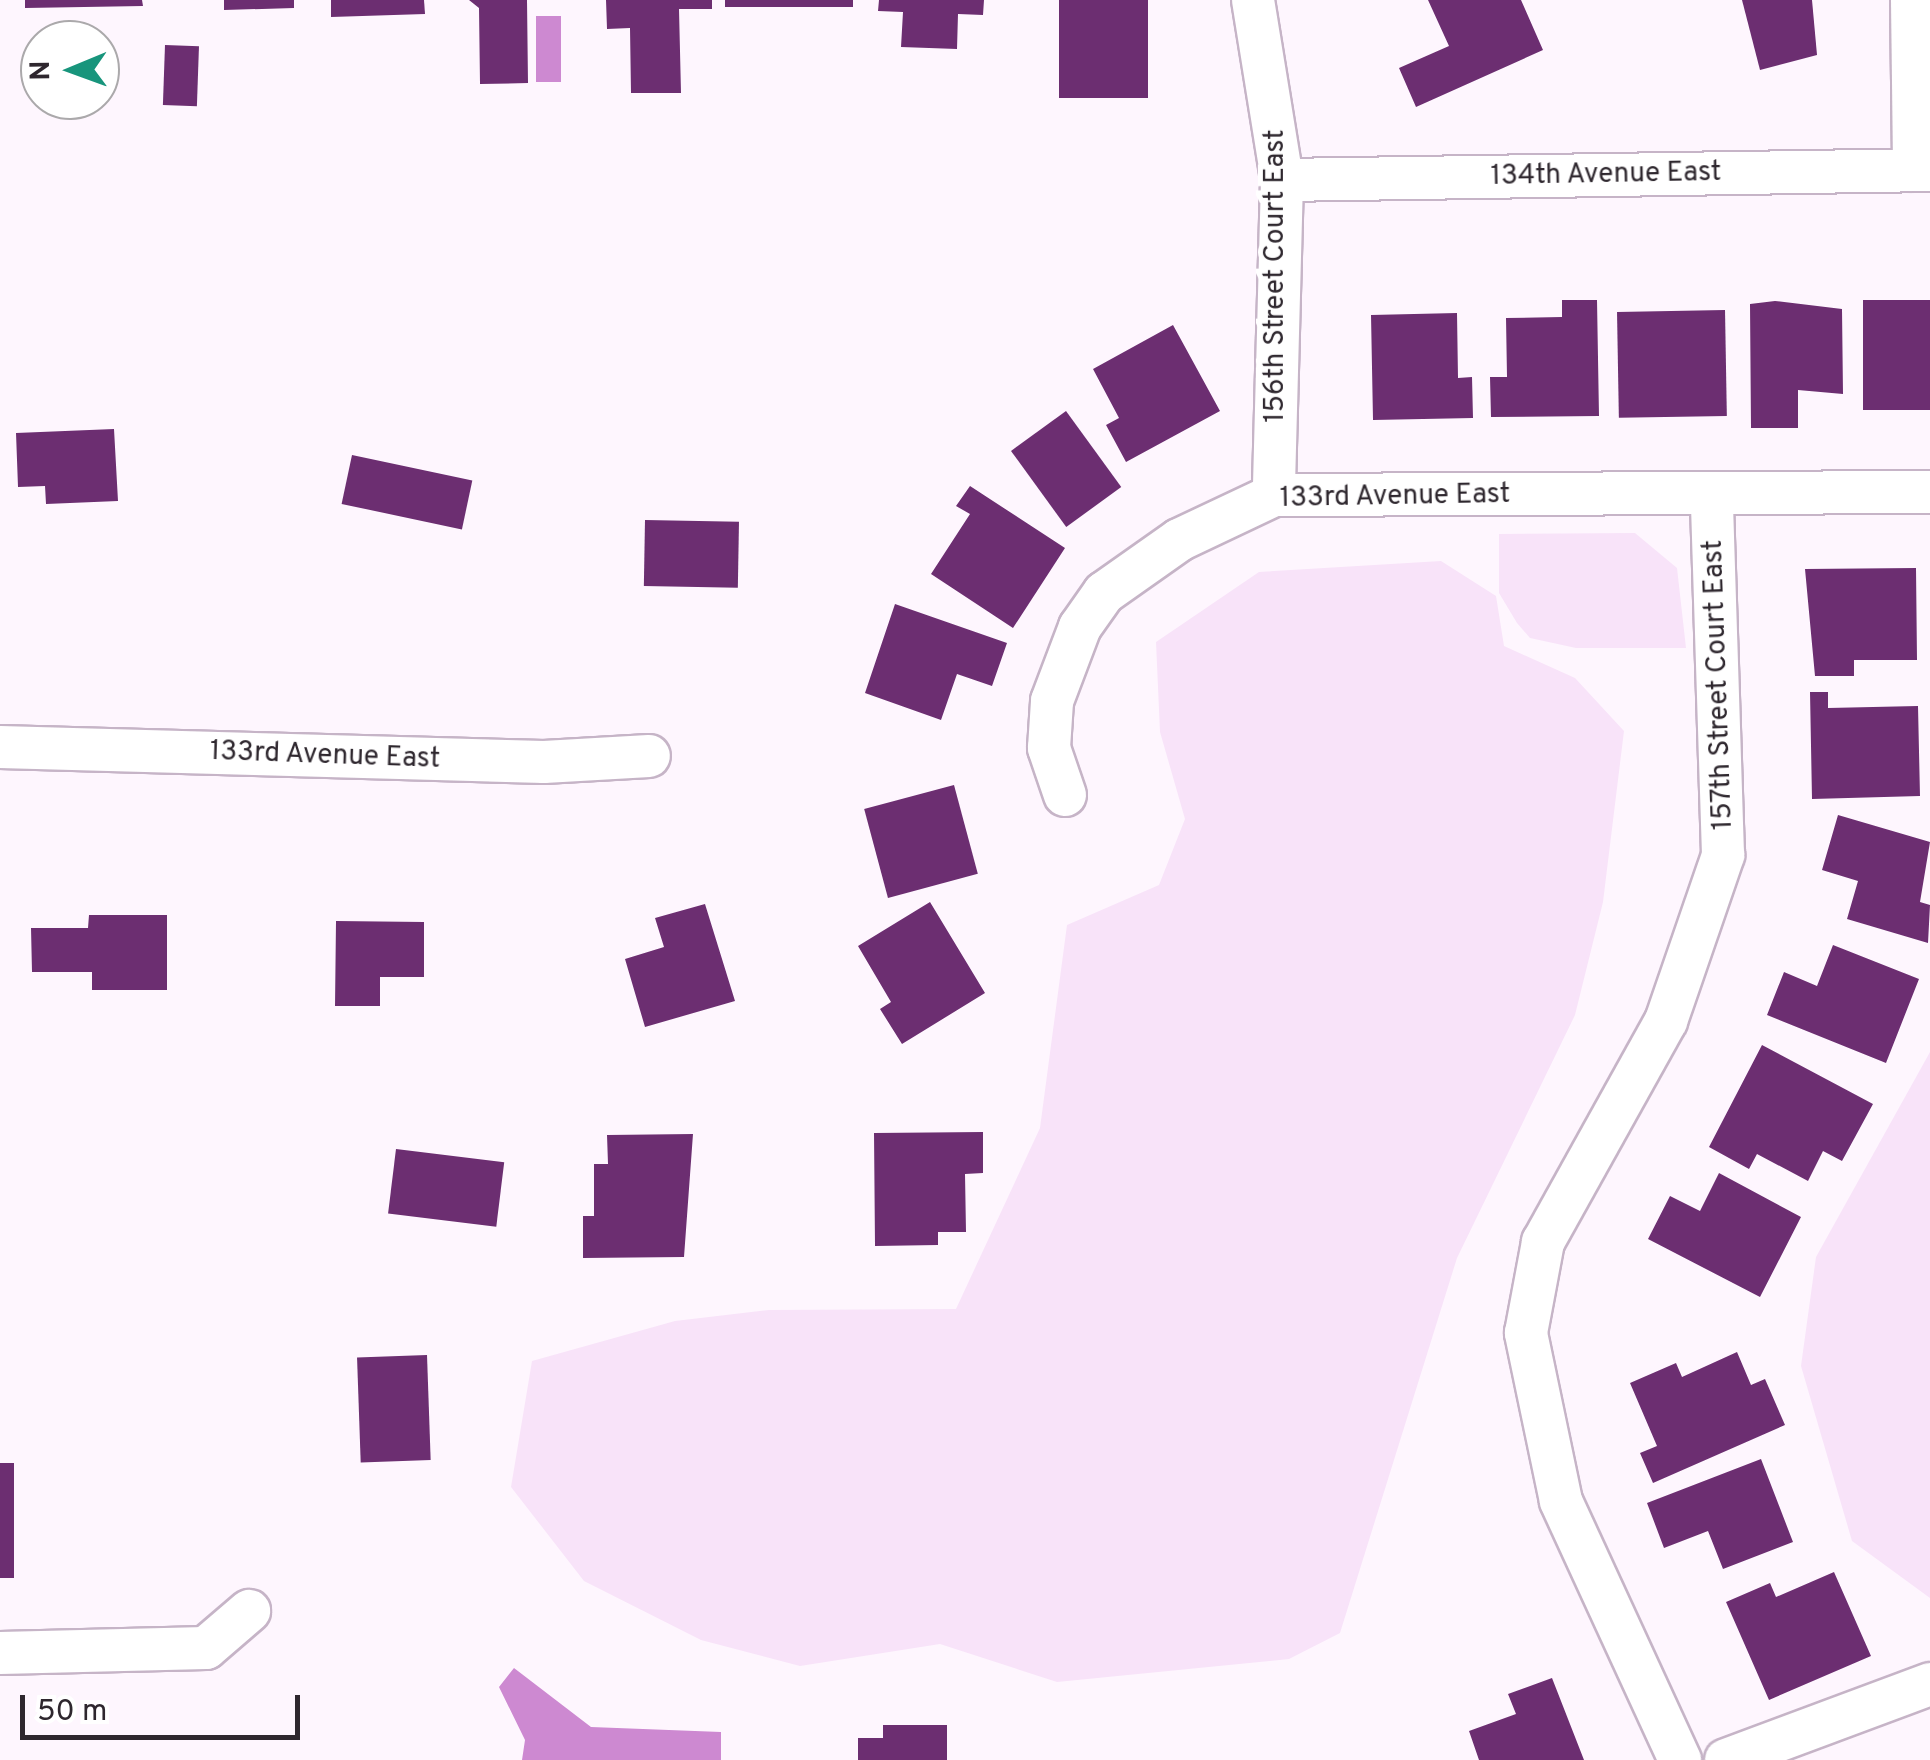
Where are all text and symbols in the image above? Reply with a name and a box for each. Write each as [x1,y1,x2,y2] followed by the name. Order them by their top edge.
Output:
[20,20,120,120] north arrow
[24,60,60,81] text: N
[1259,129,1293,423] street label: 156th Street Court East
[1490,156,1722,194] street label: 134th Avenue East
[1279,478,1511,516] street label: 133rd Avenue East
[1697,539,1741,831] street label: 157th Street Court East
[209,735,441,777] street label: 133rd Avenue East
[25,1675,305,1737] scale bar
[37,1694,107,1731] text: 50 m

